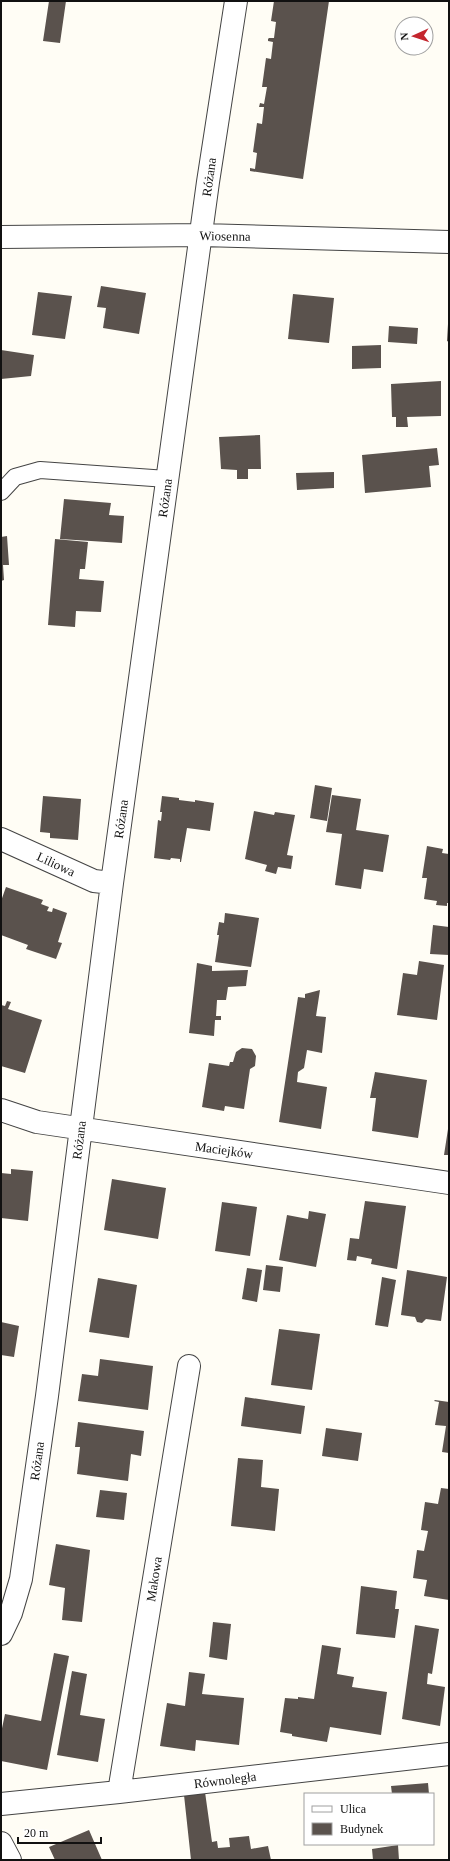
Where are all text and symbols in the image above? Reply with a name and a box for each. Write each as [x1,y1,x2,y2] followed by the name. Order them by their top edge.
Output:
[394,16,434,56] north arrow
[398,32,410,41] text: N
[199,156,219,197] street label: Różana
[199,228,251,244] street label: Wiosenna
[155,477,175,518] street label: Różana
[111,798,131,839] street label: Różana
[35,849,78,879] street label: Liliowa
[69,1120,89,1160] street label: Różana
[194,1139,255,1162] street label: Maciejków
[27,1440,47,1481] street label: Różana
[143,1555,165,1603] street label: Makowa
[193,1769,257,1791] street label: Równoległa
[304,1793,434,1845] legend
[340,1802,367,1816] text: Ulica
[18,1819,101,1845] scale bar
[340,1822,383,1836] text: Budynek
[24,1826,49,1840] text: 20 m

